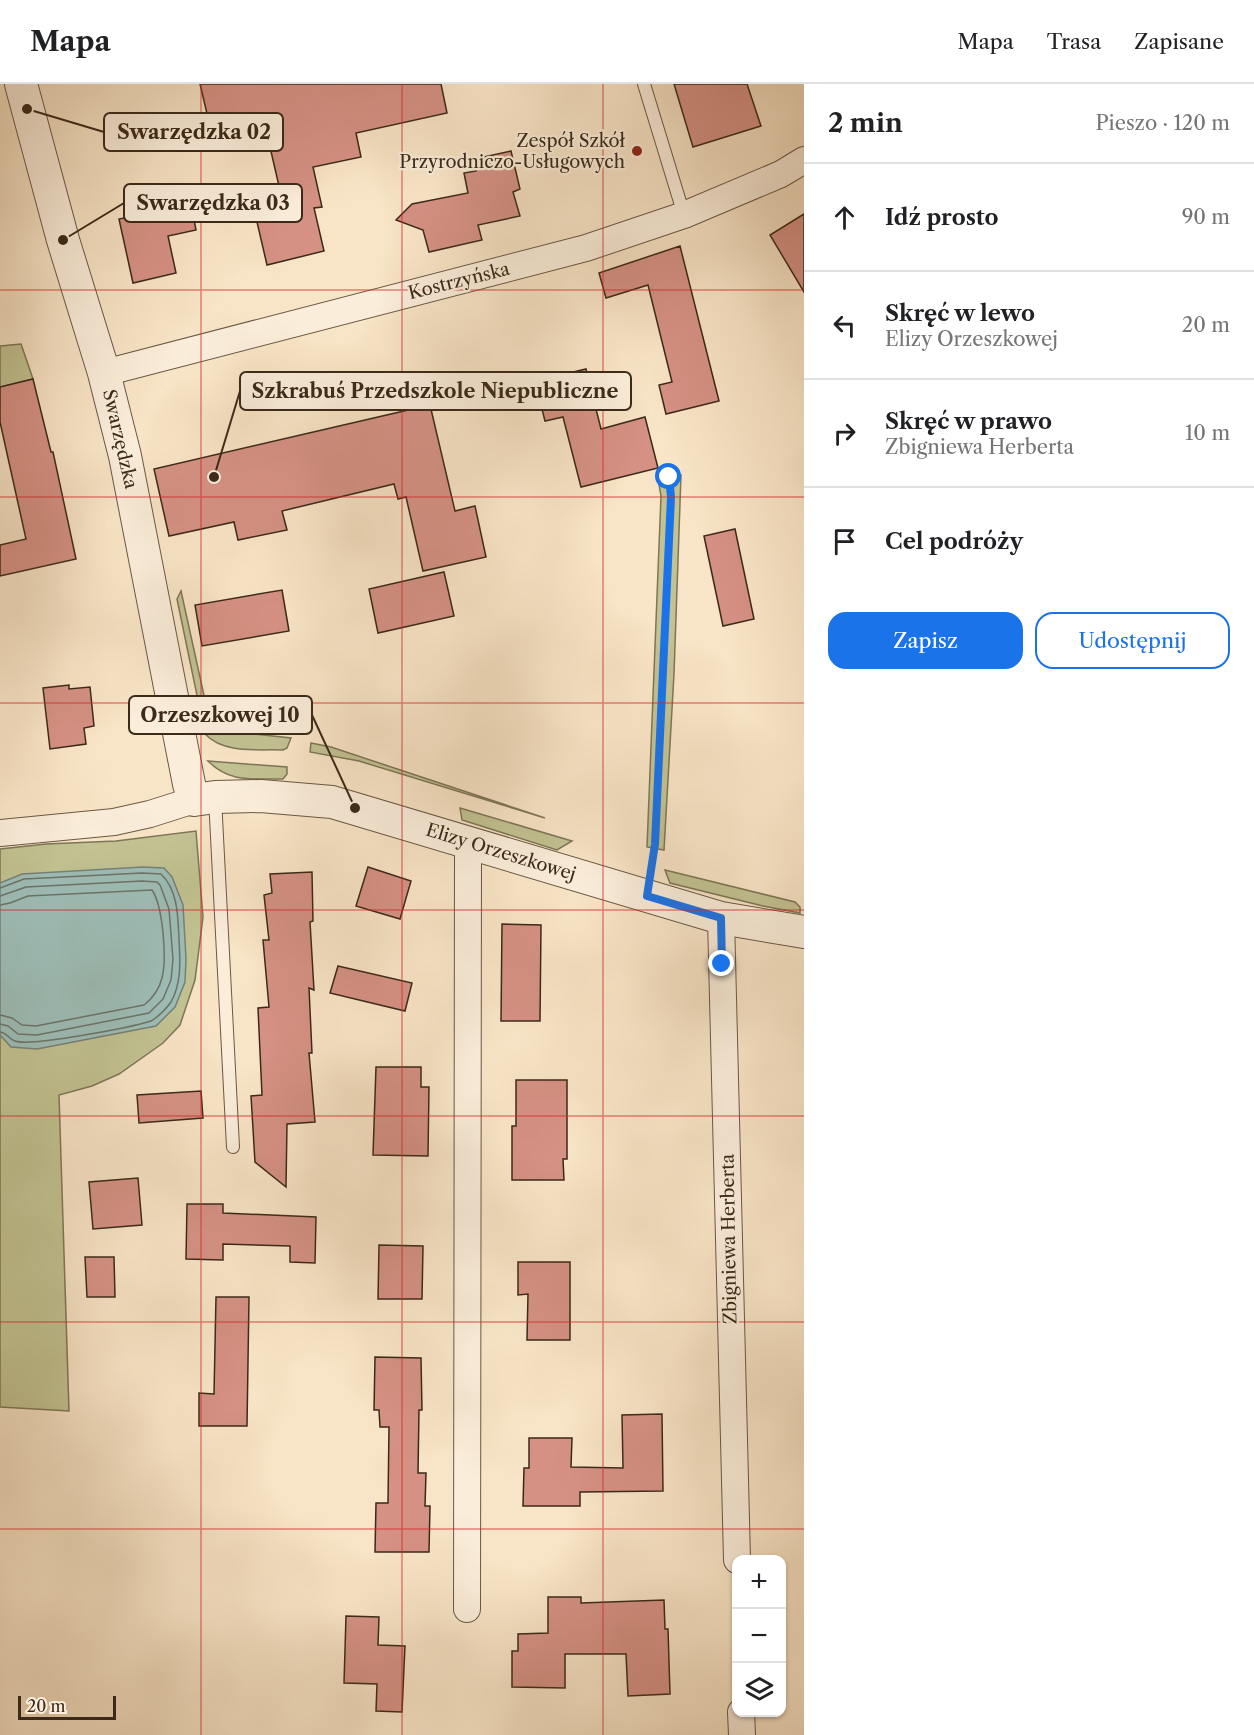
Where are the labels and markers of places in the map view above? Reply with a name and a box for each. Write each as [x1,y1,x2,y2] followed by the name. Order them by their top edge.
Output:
[104,113,283,151] callout: Swarzędzka 02
[399,130,626,173] place label: Zespół Szkół Przyrodniczo-Usługowych
[630,144,644,158] marker: Zespół Szkół Przyrodniczo-Usługowych
[124,184,302,222] callout: Swarzędzka 03
[240,372,631,410] callout: Szkrabuś Przedszkole Niepubliczne
[129,696,312,734] callout: Orzeszkowej 10

